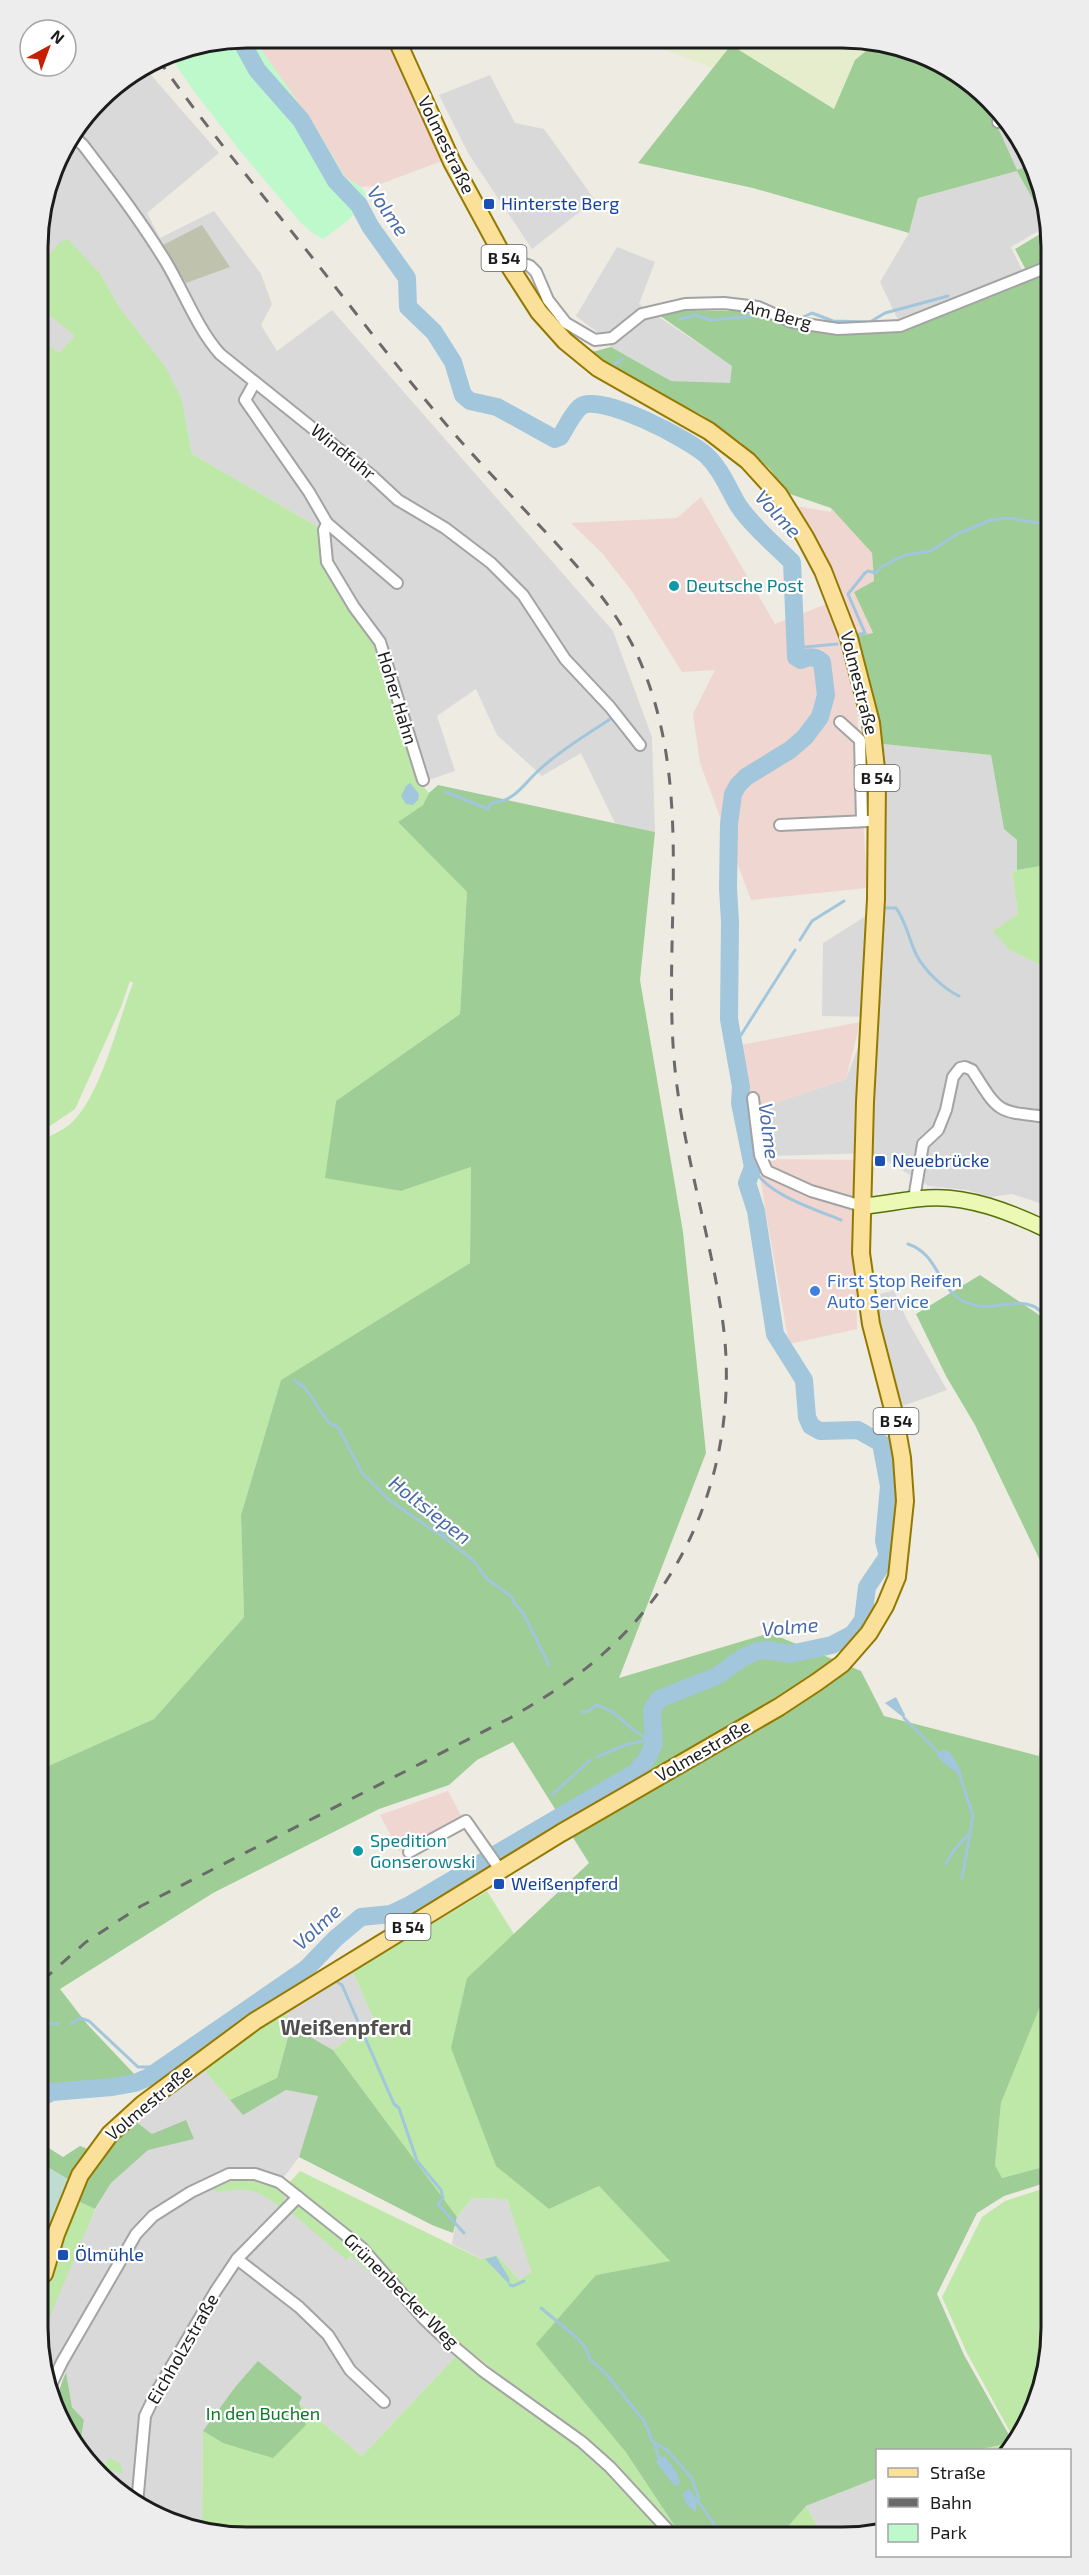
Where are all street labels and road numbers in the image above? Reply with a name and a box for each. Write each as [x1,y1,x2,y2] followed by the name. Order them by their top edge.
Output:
[414,92,480,197] street label: Volmestraße
[482,245,526,271] road number: B 54
[742,294,814,334] street label: Am Berg
[307,418,381,484] street label: Windfuhr
[836,629,883,737] street label: Volmestraße
[373,649,423,747] street label: Hoher Hahn
[854,765,900,791] road number: B 54
[874,1408,918,1434] road number: B 54
[651,1714,754,1786] street label: Volmestraße
[386,1914,430,1940] road number: B 54
[101,2060,196,2145] street label: Volmestraße
[340,2228,464,2352] street label: Grünenbecker Weg
[142,2289,223,2408] street label: Eichholzstraße

